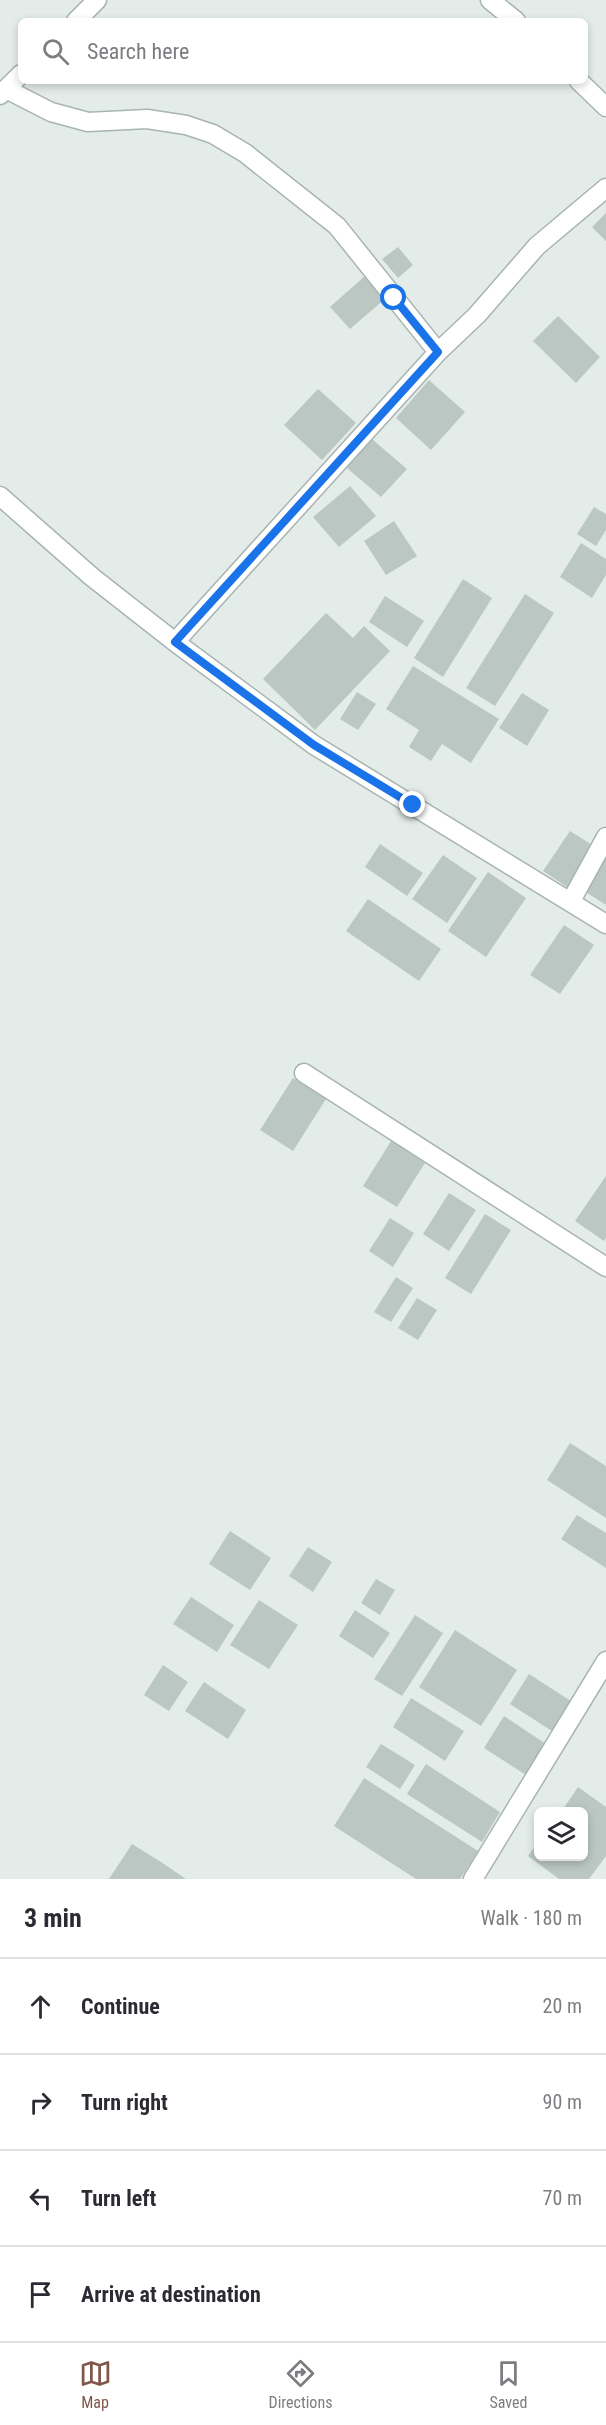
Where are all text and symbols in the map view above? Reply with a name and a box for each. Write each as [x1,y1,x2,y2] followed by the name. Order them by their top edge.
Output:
[18,18,588,84] search box
[39,35,72,68] icon: search
[87,39,189,64] text: Search here
[380,284,406,310] route start
[399,791,425,817] route end
[534,1807,588,1861] map controls
[534,1807,588,1861] button: layers
[24,1903,82,1933] text: 3 min
[481,1906,582,1930] text: Walk · 180 m
[24,1990,57,2023] icon: ahead
[81,1994,160,2019] text: Continue
[543,1994,582,2018] text: 20 m
[24,2086,57,2119] icon: right
[81,2090,168,2115] text: Turn right
[543,2090,582,2114] text: 90 m
[24,2182,57,2215] icon: left
[81,2186,156,2211] text: Turn left
[543,2186,582,2210] text: 70 m
[24,2278,57,2311] icon: arrive
[81,2282,261,2307] text: Arrive at destination
[79,2357,112,2412] tab: Map
[269,2357,332,2412] tab: Directions
[489,2357,527,2412] tab: Saved

